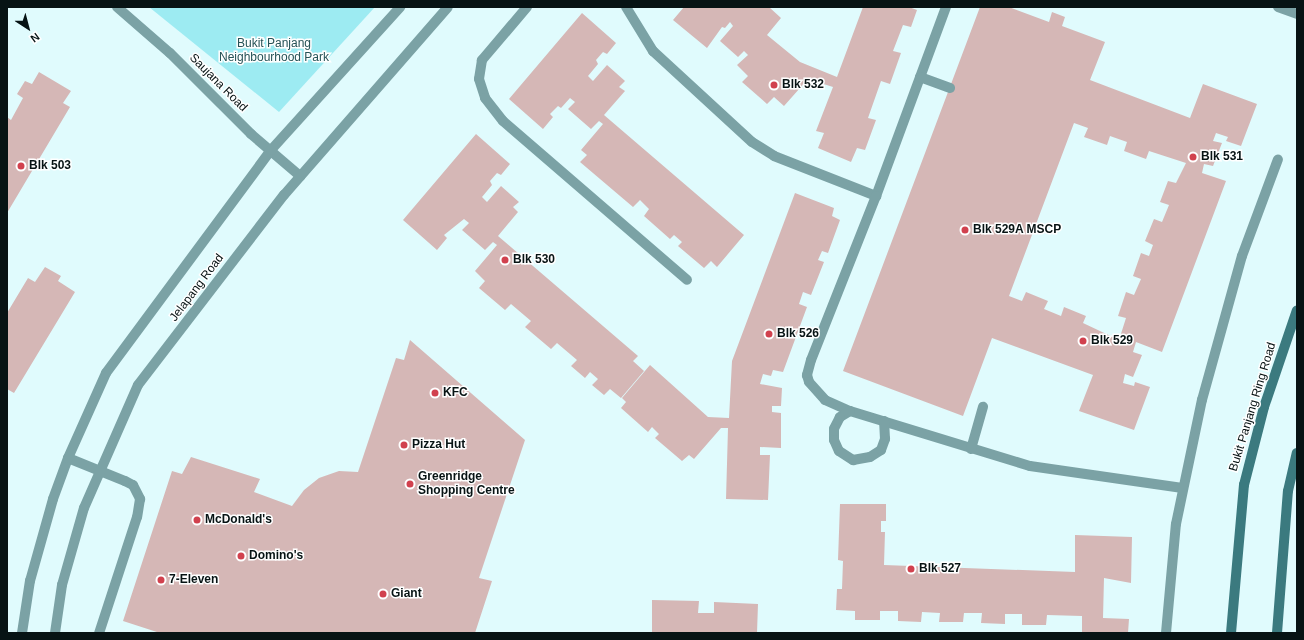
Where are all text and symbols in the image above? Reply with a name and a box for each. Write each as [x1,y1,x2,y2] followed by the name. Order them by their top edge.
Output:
[8,8,48,48] north arrow
[28,31,42,45] text: N
[219,37,329,65] park label: Bukit Panjang Neighbourhood Park
[186,51,250,115] street label: Saujana Road
[782,78,824,92] place label: Blk 532
[769,80,779,90] marker: Blk 532
[1201,150,1243,164] place label: Blk 531
[1188,152,1198,162] marker: Blk 531
[29,159,71,173] place label: Blk 503
[16,161,26,171] marker: Blk 503
[973,223,1062,237] place label: Blk 529A MSCP
[960,225,970,235] marker: Blk 529A MSCP
[167,251,227,325] street label: Jelapang Road
[513,253,555,267] place label: Blk 530
[500,255,510,265] marker: Blk 530
[777,327,819,341] place label: Blk 526
[764,329,774,339] marker: Blk 526
[1091,334,1133,348] place label: Blk 529
[1078,336,1088,346] marker: Blk 529
[1227,341,1279,473] street label: Bukit Panjang Ring Road
[443,386,468,400] place label: KFC
[430,388,440,398] marker: KFC
[412,438,465,452] place label: Pizza Hut
[399,440,409,450] marker: Pizza Hut
[418,470,515,498] place label: Greenridge Shopping Centre
[405,479,415,489] marker: Greenridge Shopping Centre
[205,513,272,527] place label: McDonald's
[192,515,202,525] marker: McDonald's
[249,549,303,563] place label: Domino's
[236,551,246,561] marker: Domino's
[919,562,961,576] place label: Blk 527
[906,564,916,574] marker: Blk 527
[169,573,218,587] place label: 7-Eleven
[156,575,166,585] marker: 7-Eleven
[391,587,422,601] place label: Giant
[378,589,388,599] marker: Giant

